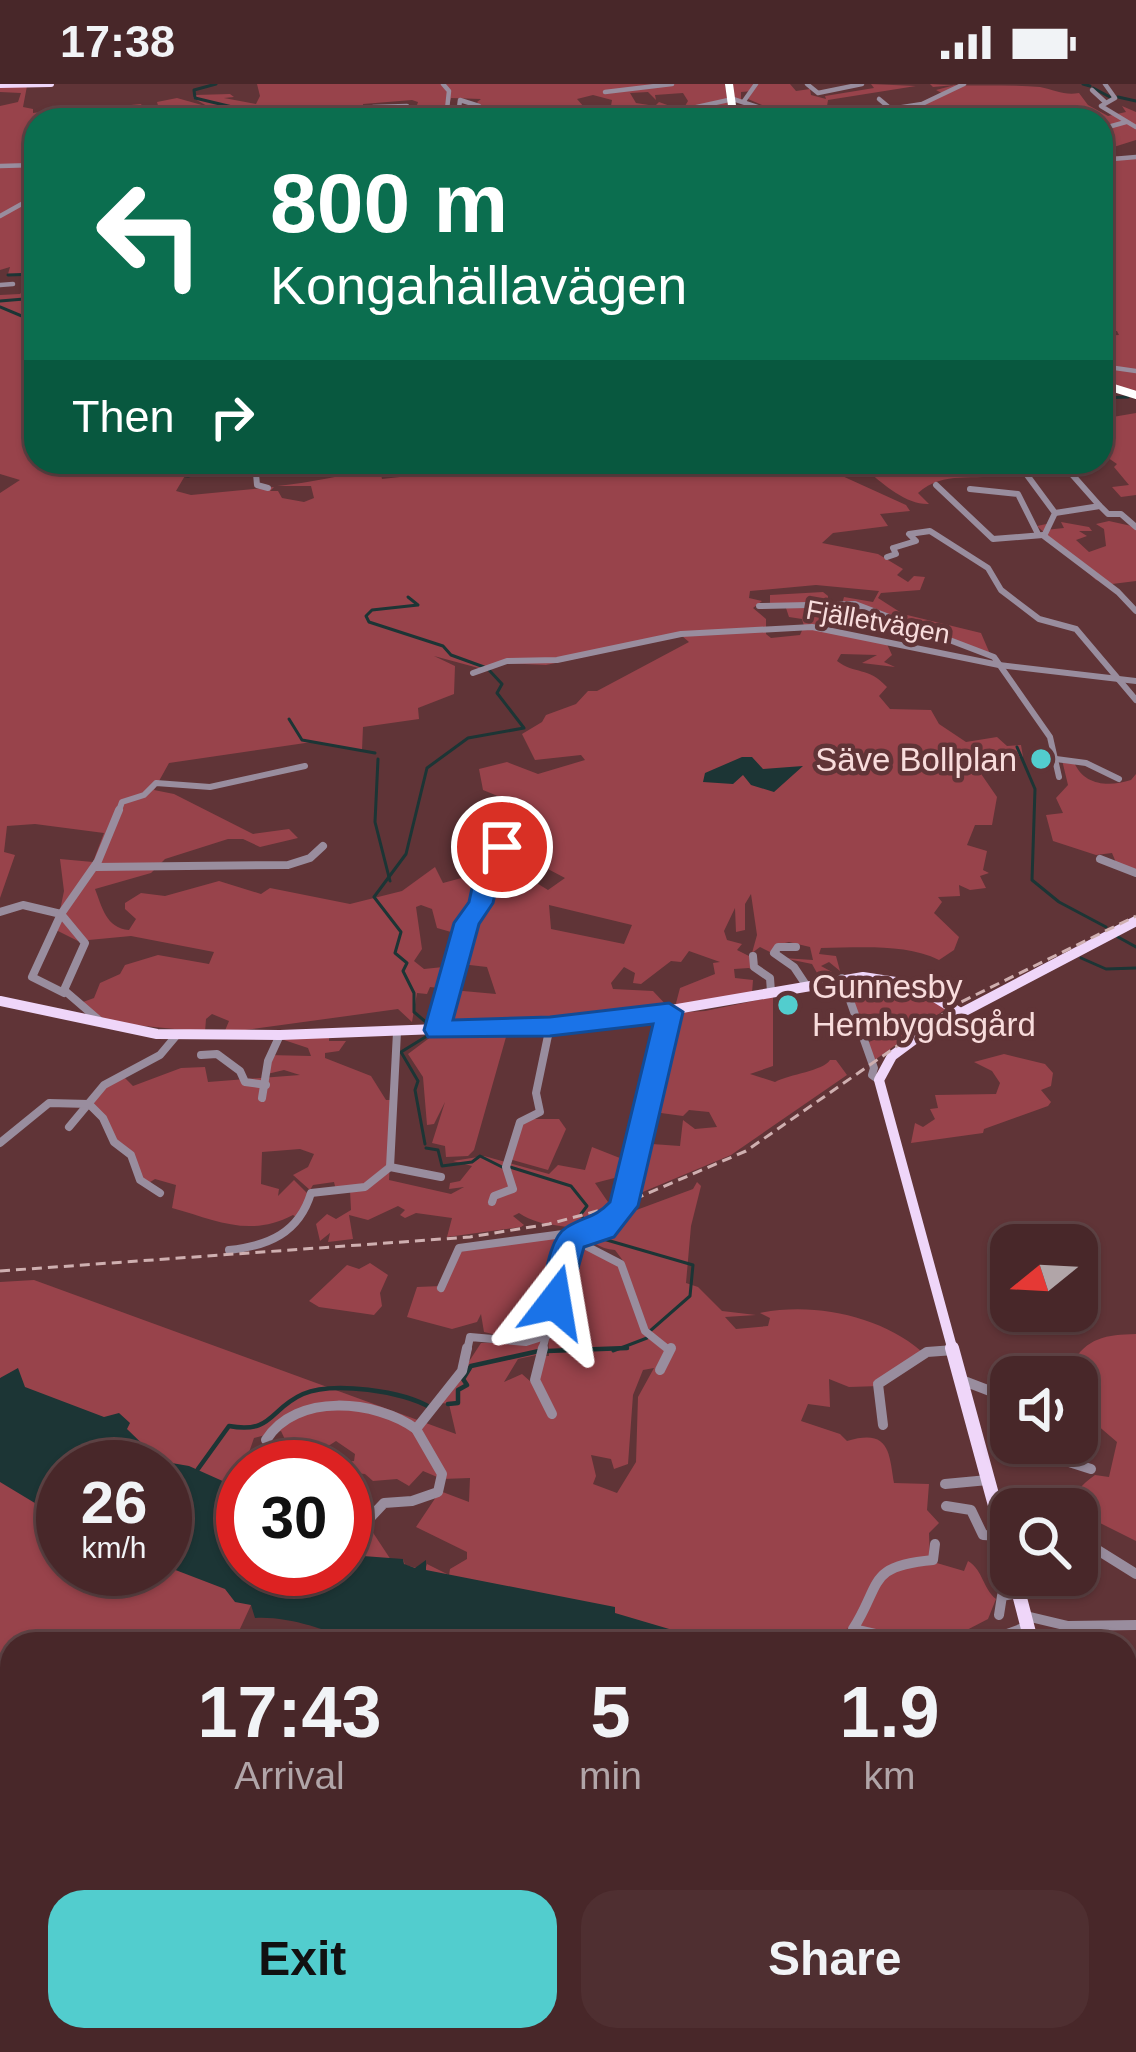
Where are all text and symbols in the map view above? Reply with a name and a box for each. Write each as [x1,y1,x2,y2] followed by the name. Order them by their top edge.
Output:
[60,16,175,67] text: 17:38
[72,156,228,312] icon: left
[270,156,508,250] text: 800 m
[270,255,687,315] text: Kongahällavägen
[199,384,265,450] icon: right
[72,391,175,442] text: Then
[804,595,952,649] street label: Fjälletvägen
[815,741,1017,778] place label: Säve Bollplan
[1028,746,1054,772] marker: Säve Bollplan
[451,796,553,898] pin
[469,814,535,880] icon: arrive
[812,968,1036,1043] place label: Gunnesby Hembygdsgård
[775,992,801,1018] marker: Gunnesby Hembygdsgård
[990,1224,1098,1332] north arrow
[990,1224,1098,1596] map controls
[492,1239,618,1365] position arrow
[990,1356,1098,1464] button: sound
[216,1440,372,1596] speed limit sign: 30
[81,1469,147,1536] text: 26
[990,1488,1098,1596] button: search
[81,1531,147,1564] text: km/h
[197,1672,382,1752] text: 17:43
[590,1672,631,1752] text: 5
[839,1672,940,1752] text: 1.9
[234,1754,345,1797] text: Arrival
[579,1754,642,1797] text: min
[863,1754,915,1797] text: km
[48,1890,557,2028] button: Exit
[581,1890,1089,2028] button: Share

